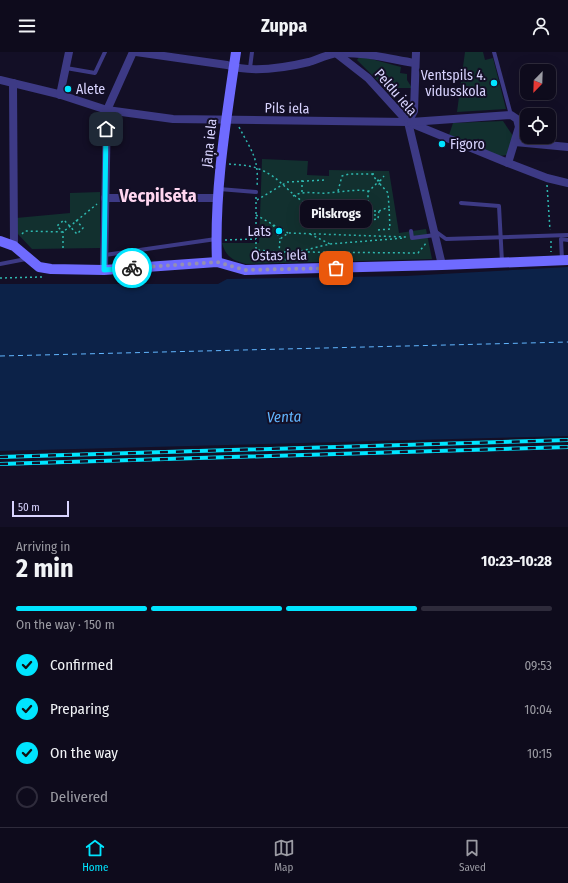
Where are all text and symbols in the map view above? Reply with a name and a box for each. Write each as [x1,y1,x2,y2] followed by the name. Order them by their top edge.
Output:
[16,15,38,37] icon: menu
[261,15,307,37] text: Zuppa
[530,15,552,37] icon: person
[520,64,556,100] north arrow
[520,64,556,144] map controls
[371,65,421,119] street label: Peldu iela
[421,67,486,100] place label: Ventspils 4. vidusskola
[489,78,499,88] marker: Ventspils 4. vidusskola
[76,81,105,98] place label: Alete
[63,84,73,94] marker: Alete
[264,100,310,117] street label: Pils iela
[520,108,556,144] button: locate
[89,112,123,146] pin
[95,118,117,140] icon: home
[198,118,222,168] street label: Jāņa iela
[450,136,485,153] place label: Figoro
[437,139,447,149] marker: Figoro
[118,185,197,207] district label: Vecpilsēta
[300,200,372,228] callout: Pilskrogs
[311,206,361,221] text: Pilskrogs
[247,223,271,240] place label: Lats
[274,226,284,236] marker: Lats
[251,247,307,264] street label: Ostas iela
[112,248,152,288] courier
[319,251,353,285] pin
[121,257,143,279] icon: bike
[325,257,347,279] icon: bag
[266,407,302,427] water label: Venta
[12,499,69,518] scale bar
[18,501,40,514] text: 50 m
[16,539,70,554] text: Arriving in
[481,552,552,570] text: 10:23–10:28
[16,553,74,584] text: 2 min
[16,617,115,632] text: On the way · 150 m
[16,654,38,676] icon: check
[50,656,113,674] text: Confirmed
[524,658,552,673] text: 09:53
[16,698,38,720] icon: check
[50,700,109,718] text: Preparing
[524,702,552,717] text: 10:04
[16,742,38,764] icon: check
[50,744,118,762] text: On the way
[527,746,552,761] text: 10:15
[50,788,108,806] text: Delivered
[82,837,108,874] tab: Home
[273,837,295,874] tab: Map
[459,837,486,874] tab: Saved

